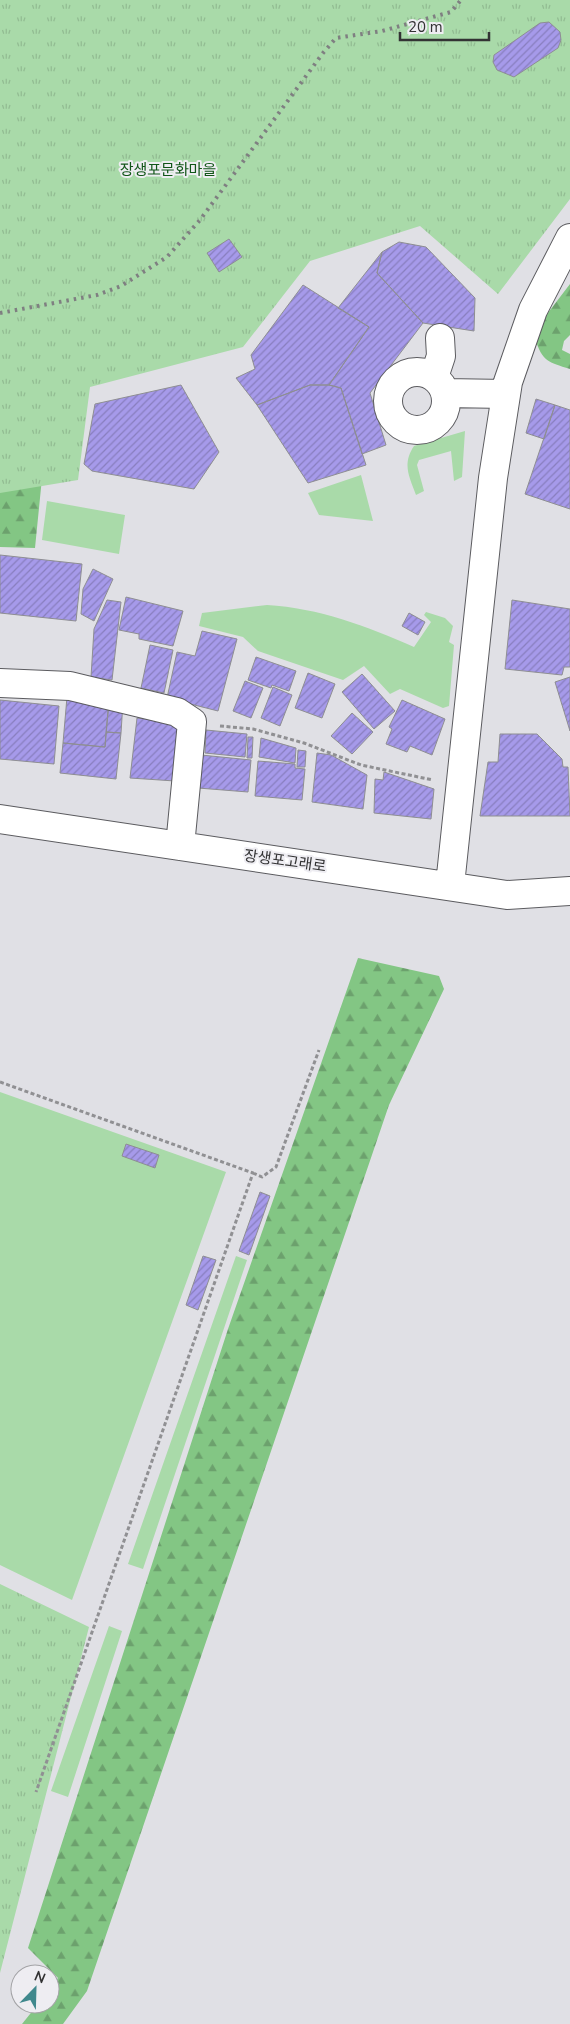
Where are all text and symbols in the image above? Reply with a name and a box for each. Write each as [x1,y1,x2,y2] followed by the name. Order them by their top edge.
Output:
[400,10,489,42] scale bar
[408,17,443,37] text: 20 m
[120,160,216,180] park label: 장생포문화마을
[243,845,327,877] street label: 장생포고래로
[10,1964,60,2014] north arrow
[31,1967,48,1988] text: N

